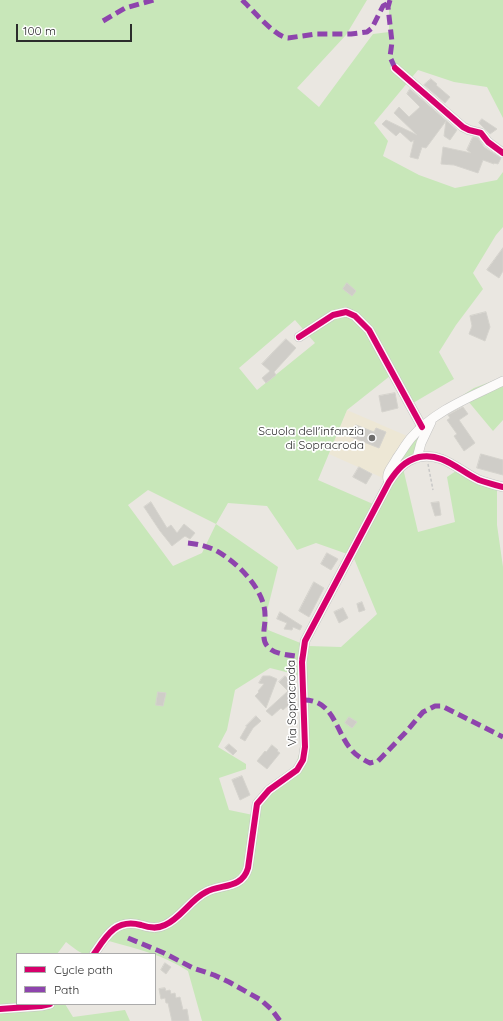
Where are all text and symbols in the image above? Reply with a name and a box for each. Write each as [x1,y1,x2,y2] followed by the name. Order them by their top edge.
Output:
[18,16,134,42] scale bar
[23,23,56,38] text: 100 m
[258,424,364,452] place label: Scuola dell'infanzia di Sopracroda
[367,433,377,443] marker: Scuola dell'infanzia di Sopracroda
[284,660,300,746] street label: Via Sopracroda
[16,953,156,1005] legend
[54,962,113,977] text: Cycle path
[54,982,79,997] text: Path

